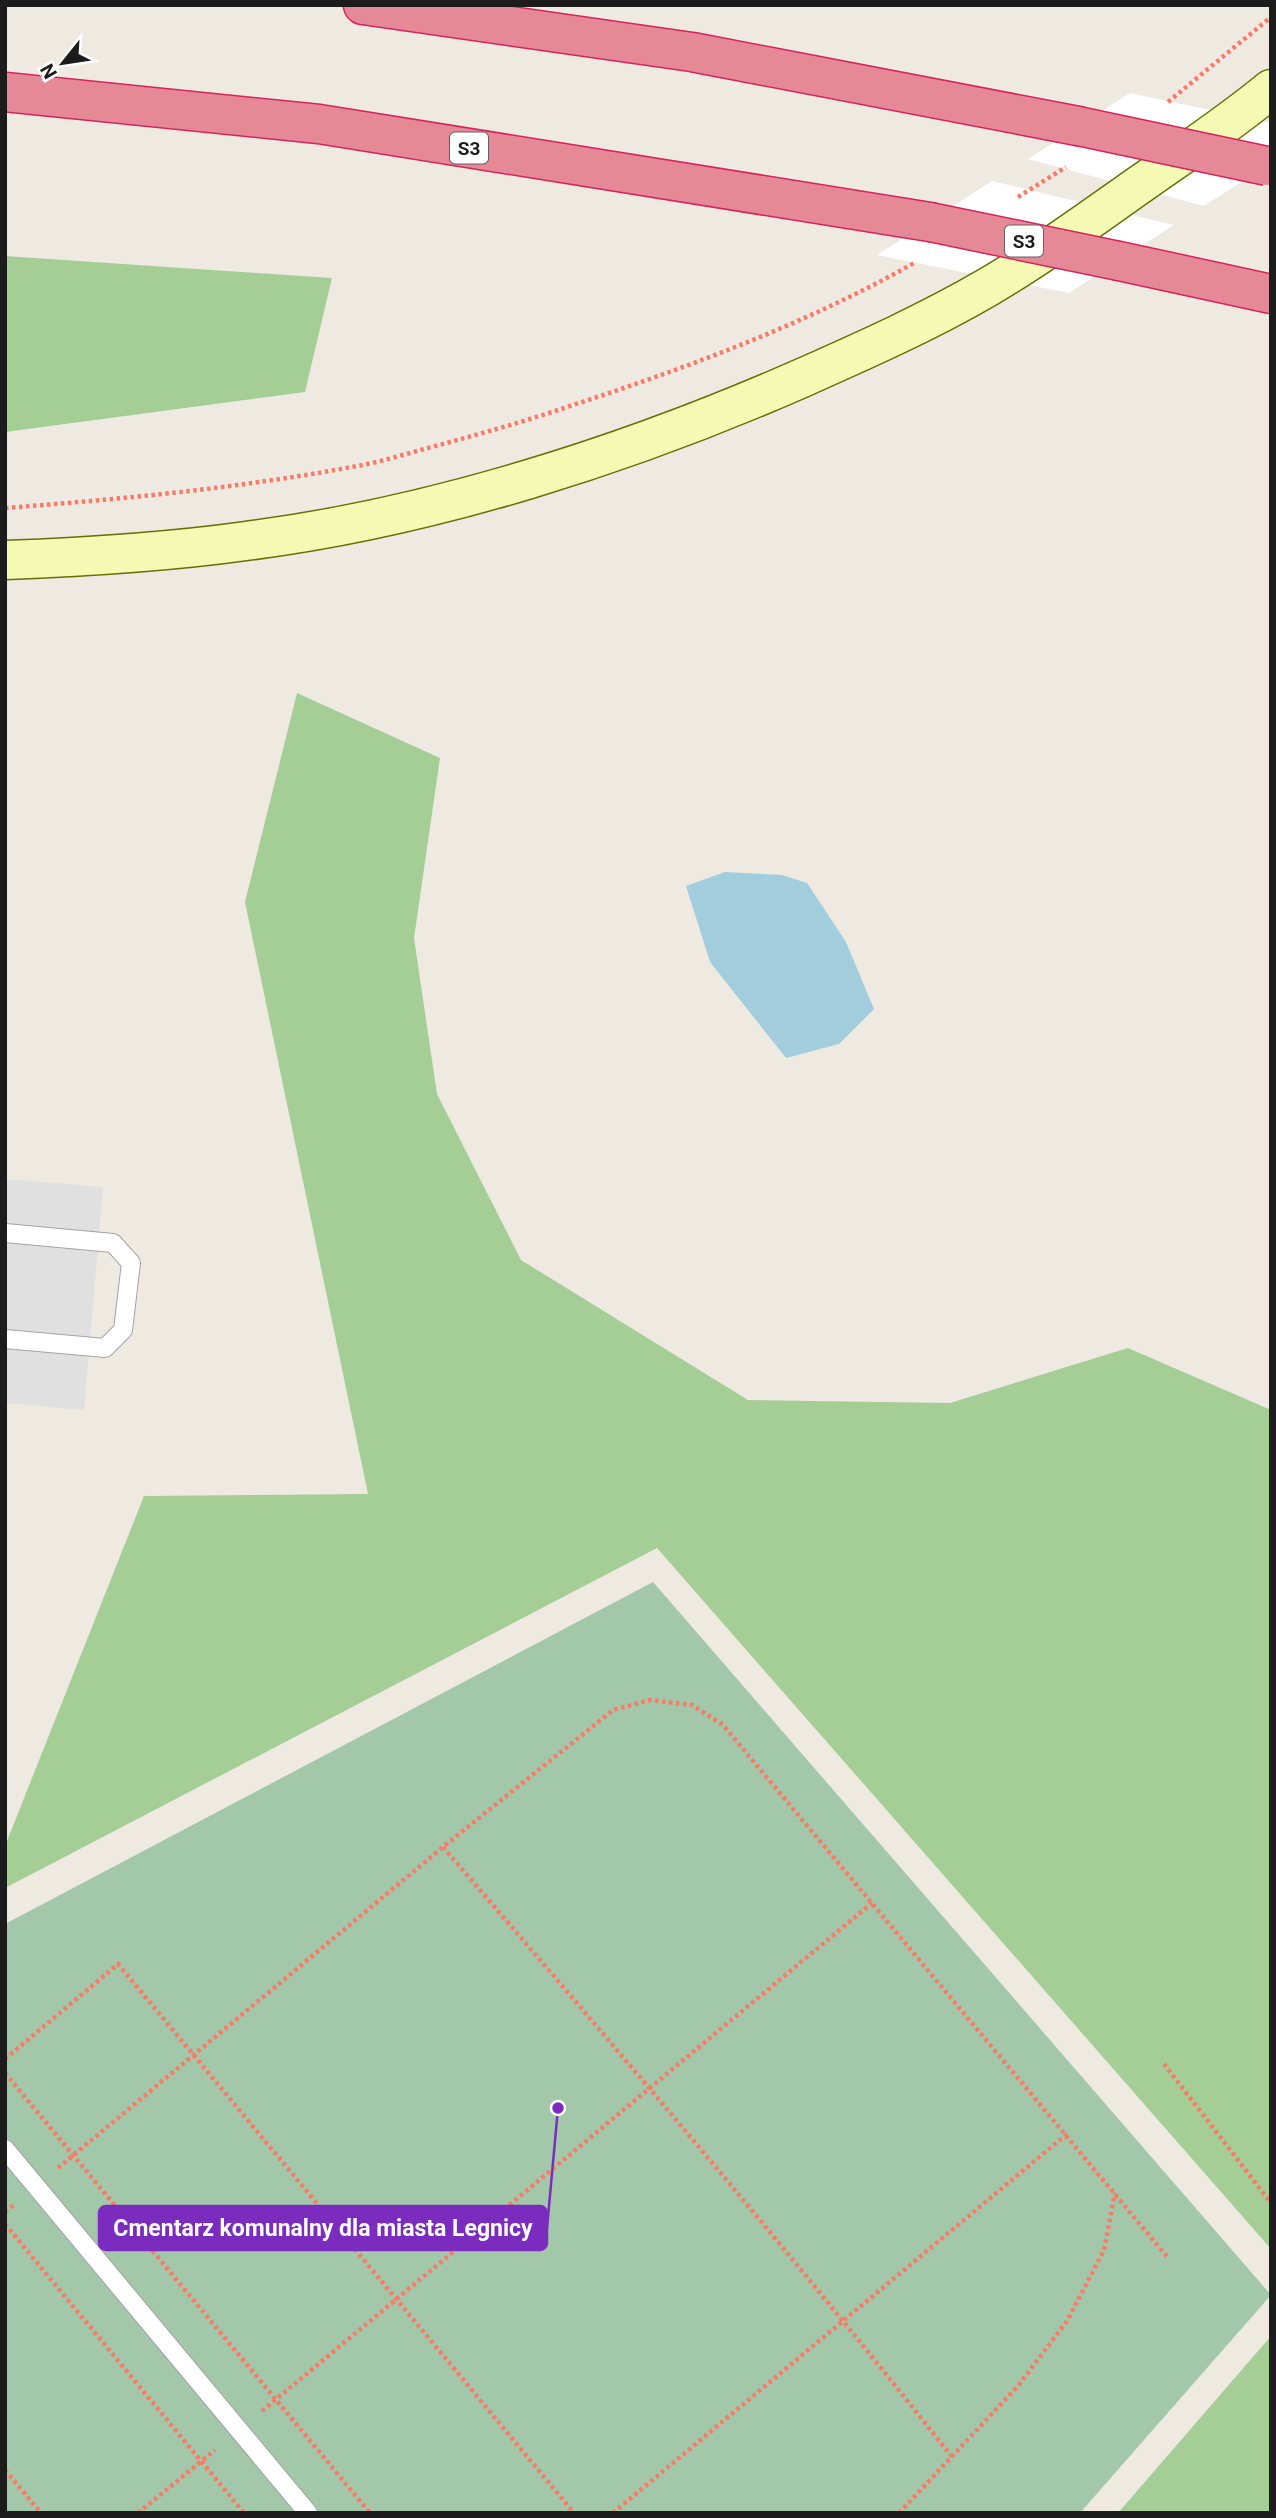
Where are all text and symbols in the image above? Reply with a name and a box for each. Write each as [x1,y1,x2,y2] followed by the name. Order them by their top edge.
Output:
[28,28,98,98] north arrow
[35,60,62,83] text: N
[450,132,488,164] road number: S3
[1005,226,1043,256] road number: S3
[99,2206,547,2250] callout: Cmentarz komunalny dla miasta Legnicy
[113,2215,533,2242] text: Cmentarz komunalny dla miasta Legnicy

